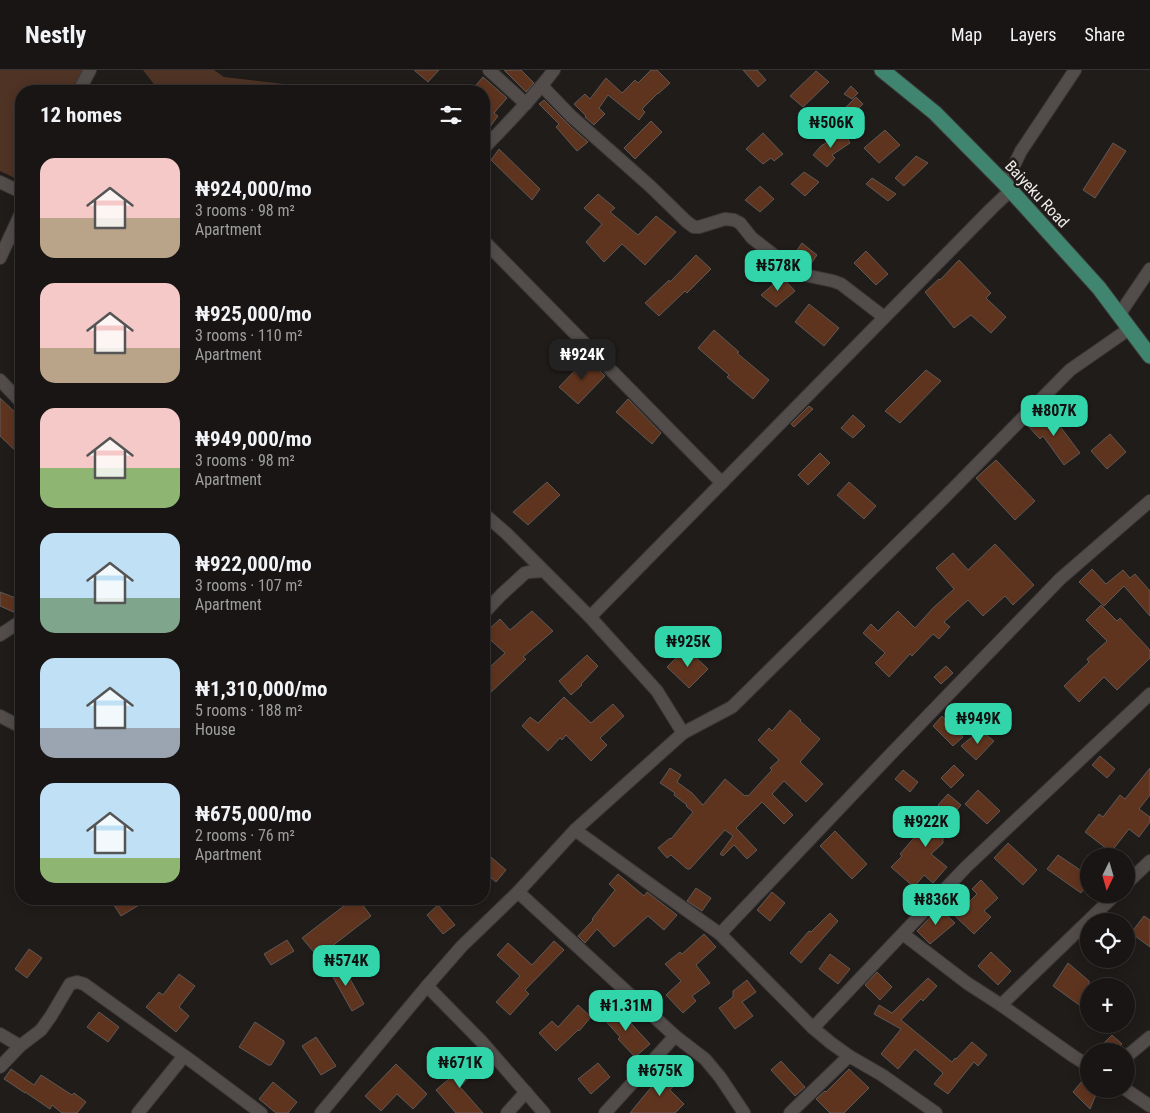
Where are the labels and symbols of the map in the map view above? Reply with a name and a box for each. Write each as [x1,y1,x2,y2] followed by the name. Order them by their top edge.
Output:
[796,106,866,149] pin: ₦506K
[1001,156,1073,232] street label: Baiyeku Road
[743,250,813,292] pin: ₦578K
[547,338,617,381] pin: ₦924K
[1019,394,1089,437] pin: ₦807K
[653,626,723,668] pin: ₦925K
[943,702,1013,745] pin: ₦949K
[891,806,961,848] pin: ₦922K
[1080,848,1135,902] north arrow
[901,884,971,926] pin: ₦836K
[311,944,381,987] pin: ₦574K
[585,990,667,1032] pin: ₦1.31M
[425,1046,495,1089] pin: ₦671K
[625,1054,695,1097] pin: ₦675K

